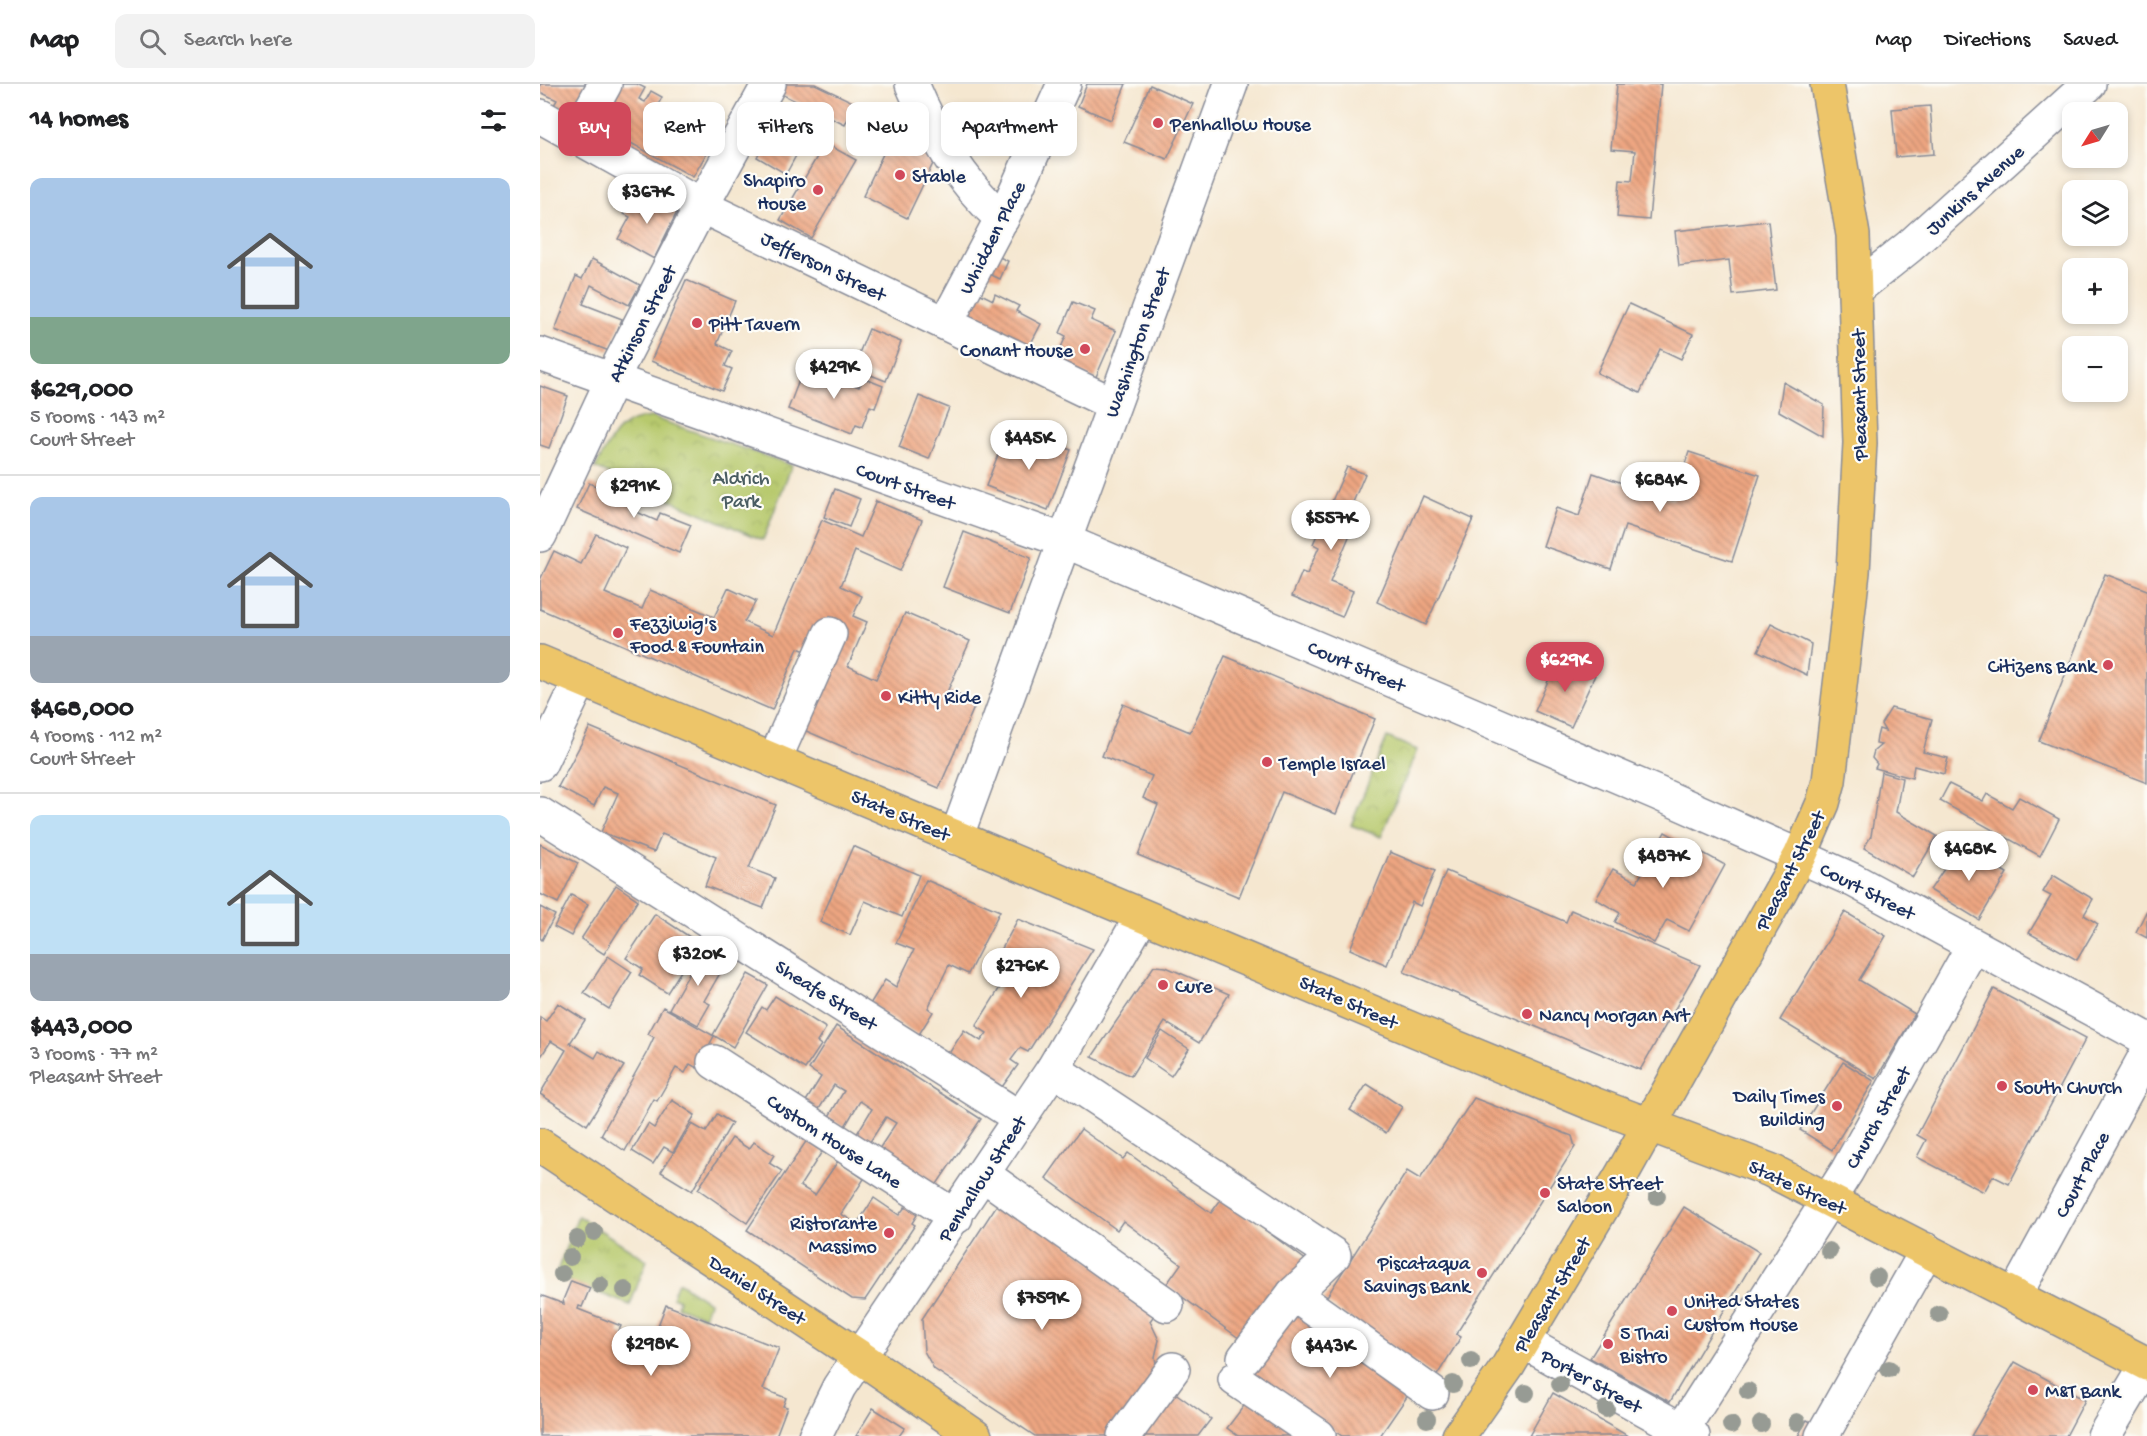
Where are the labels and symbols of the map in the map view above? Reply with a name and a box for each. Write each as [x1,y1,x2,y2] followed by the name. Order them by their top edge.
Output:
[2062,102,2128,168] north arrow
[1169,115,1312,138] place label: Penhallow House
[1151,116,1165,130] marker: Penhallow House
[1922,141,2031,242] street label: Junkins Avenue
[912,167,967,190] place label: Stable
[893,168,907,182] marker: Stable
[743,171,807,217] place label: Shapiro House
[605,174,689,225] pin: $367K
[956,178,1033,299] street label: Whidden Place
[811,183,825,197] marker: Shapiro House
[756,228,890,309] street label: Jefferson Street
[605,261,684,387] street label: Atkinson Street
[1102,264,1178,421] street label: Washington Street
[708,315,800,338] place label: Pitt Tavern
[690,316,704,330] marker: Pitt Tavern
[1849,327,1874,462] street label: Pleasant Street
[960,341,1074,364] place label: Conant House
[1078,342,1092,356] marker: Conant House
[792,349,876,400] pin: $429K
[987,420,1071,471] pin: $445K
[852,460,959,517] street label: Court Street
[1618,462,1702,513] pin: $684K
[592,468,676,519] pin: $291K
[713,469,770,515] park label: Aldrich Park
[1289,500,1373,551] pin: $557K
[629,614,765,660] place label: Fezziwig's Food & Fountain
[611,626,625,640] marker: Fezziwig's Food & Fountain
[1303,637,1410,700] street label: Court Street
[1523,642,1607,693] pin: $629K
[1988,657,2098,680] place label: Citizens Bank
[2101,658,2115,672] marker: Citizens Bank
[898,688,982,711] place label: Kitty Ride
[879,689,893,703] marker: Kitty Ride
[1278,754,1386,777] place label: Temple Israel
[1260,755,1274,769] marker: Temple Israel
[847,786,954,849] street label: State Street
[1752,806,1833,936] street label: Pleasant Street
[1927,831,2011,882] pin: $468K
[1621,838,1705,889] pin: $487K
[1815,859,1920,928] street label: Court Street
[656,936,740,987] pin: $320K
[979,948,1063,999] pin: $276K
[770,956,882,1038] street label: Sheafe Street
[1295,972,1402,1037] street label: State Street
[1175,977,1213,1000] place label: Cure
[1156,978,1170,992] marker: Cure
[1539,1006,1691,1029] place label: Nancy Morgan Art
[1520,1007,1534,1021] marker: Nancy Morgan Art
[1842,1062,1919,1174] street label: Church Street
[2014,1078,2123,1101] place label: South Church
[1995,1079,2009,1093] marker: South Church
[1732,1087,1826,1133] place label: Daily Times Building
[761,1091,906,1196] street label: Custom House Lane
[1830,1099,1844,1113] marker: Daily Times Building
[934,1111,1034,1248] street label: Penhallow Street
[2052,1128,2117,1223] street label: Court Place
[1744,1157,1851,1223] street label: State Street
[1557,1174,1664,1220] place label: State Street Saloon
[1538,1186,1552,1200] marker: State Street Saloon
[790,1214,878,1260] place label: Ristorante Massimo
[882,1226,896,1240] marker: Ristorante Massimo
[1510,1232,1599,1359] street label: Pleasant Street
[702,1251,810,1333] street label: Daniel Street
[1364,1254,1472,1300] place label: Piscataqua Savings Bank
[1475,1266,1489,1280] marker: Piscataqua Savings Bank
[1000,1280,1084,1331] pin: $759K
[1684,1292,1799,1338] place label: United States Custom House
[1665,1304,1679,1318] marker: United States Custom House
[1619,1324,1669,1370] place label: 5 Thai Bistro
[609,1326,693,1377] pin: $298K
[1288,1328,1372,1379] pin: $443K
[1601,1337,1615,1351] marker: 5 Thai Bistro
[1535,1345,1647,1421] street label: Porter Street
[2045,1382,2122,1405] place label: M&T Bank
[2026,1383,2040,1397] marker: M&T Bank

